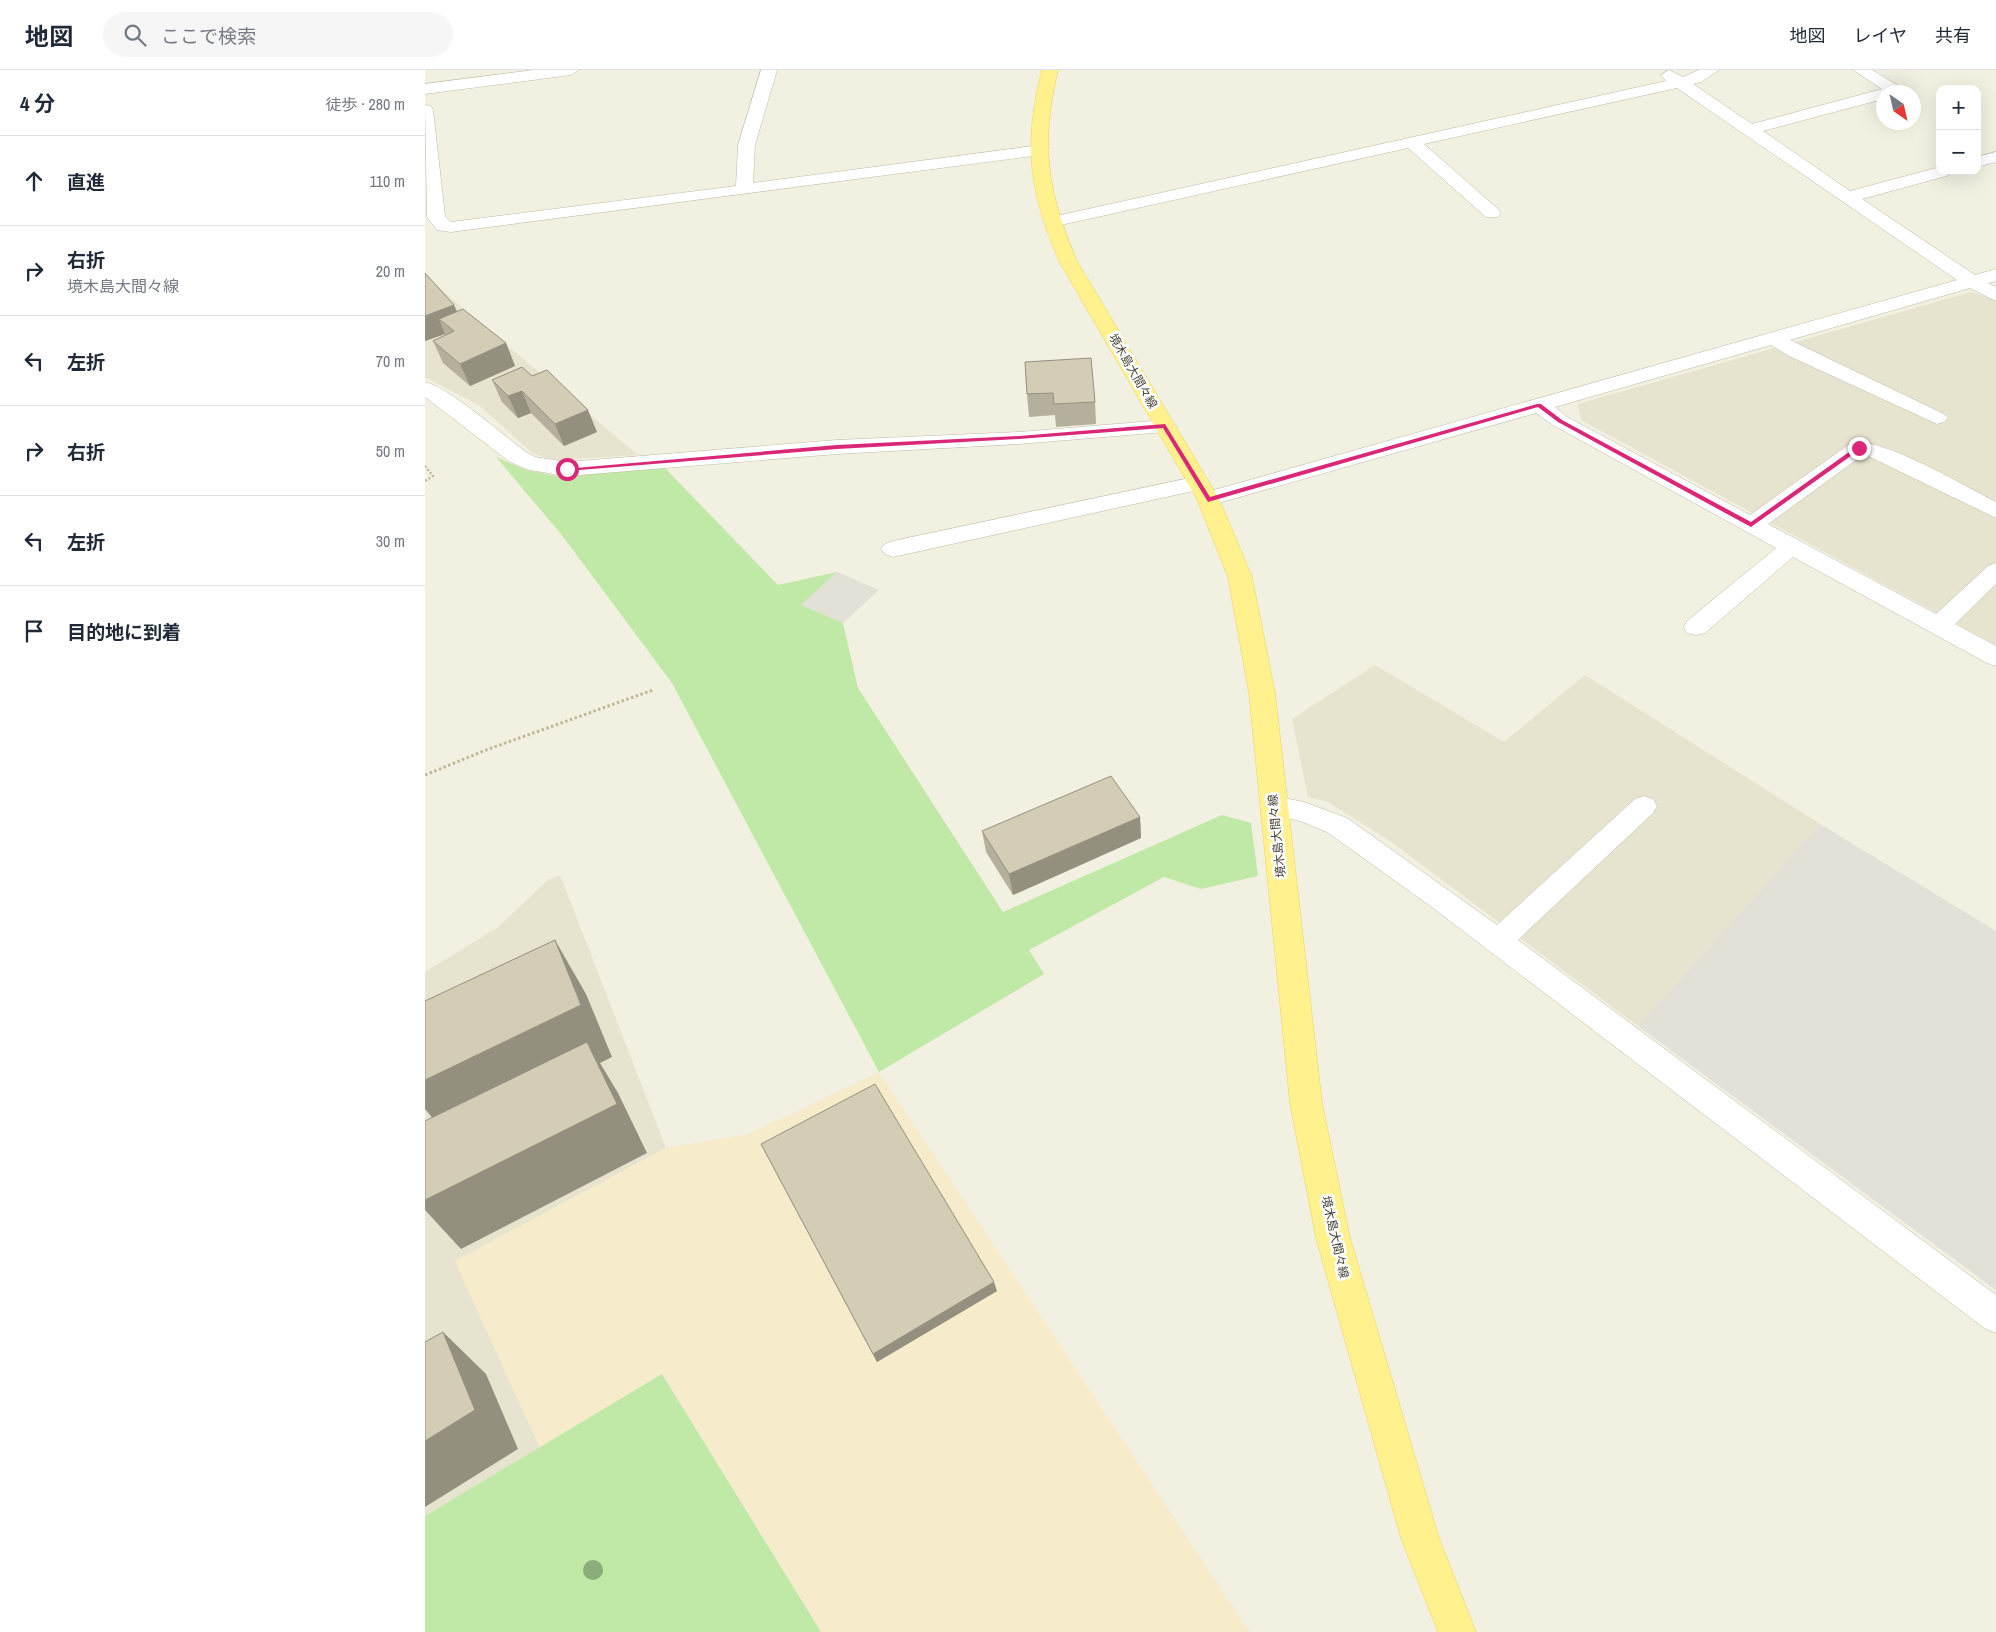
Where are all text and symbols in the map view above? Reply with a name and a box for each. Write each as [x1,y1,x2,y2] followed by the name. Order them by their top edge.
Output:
[103,12,453,57] search box
[25,20,73,52] text: 地図
[121,21,149,49] icon: search
[161,23,256,49] text: ここで検索
[1790,23,1826,48] text: 地図
[1854,23,1907,48] text: レイヤ
[1935,23,1971,48] text: 共有
[1876,85,1921,130] north arrow
[1936,85,1981,175] map controls
[1936,85,1981,130] button: +
[20,89,55,118] text: 4 分
[326,93,405,115] text: 徒歩 · 280 m
[1936,130,1981,175] button: −
[20,167,48,195] icon: ahead
[67,169,105,195] text: 直進
[369,170,405,192] text: 110 m
[67,247,105,273] text: 右折
[20,257,48,285] icon: right
[376,260,405,282] text: 20 m
[67,275,179,297] text: 境木島大間々線
[1105,331,1161,411] street label: 境木島大間々線
[20,347,48,375] icon: left
[67,349,105,375] text: 左折
[376,350,405,372] text: 70 m
[20,437,48,465] icon: right
[1848,437,1871,460] route end
[67,439,105,465] text: 右折
[376,440,405,462] text: 50 m
[556,458,579,481] route start
[20,527,48,555] icon: left
[67,529,105,555] text: 左折
[376,530,405,552] text: 30 m
[20,617,48,645] icon: arrive
[67,619,181,645] text: 目的地に到着
[1265,793,1289,879] street label: 境木島大間々線
[1318,1194,1352,1280] street label: 境木島大間々線

